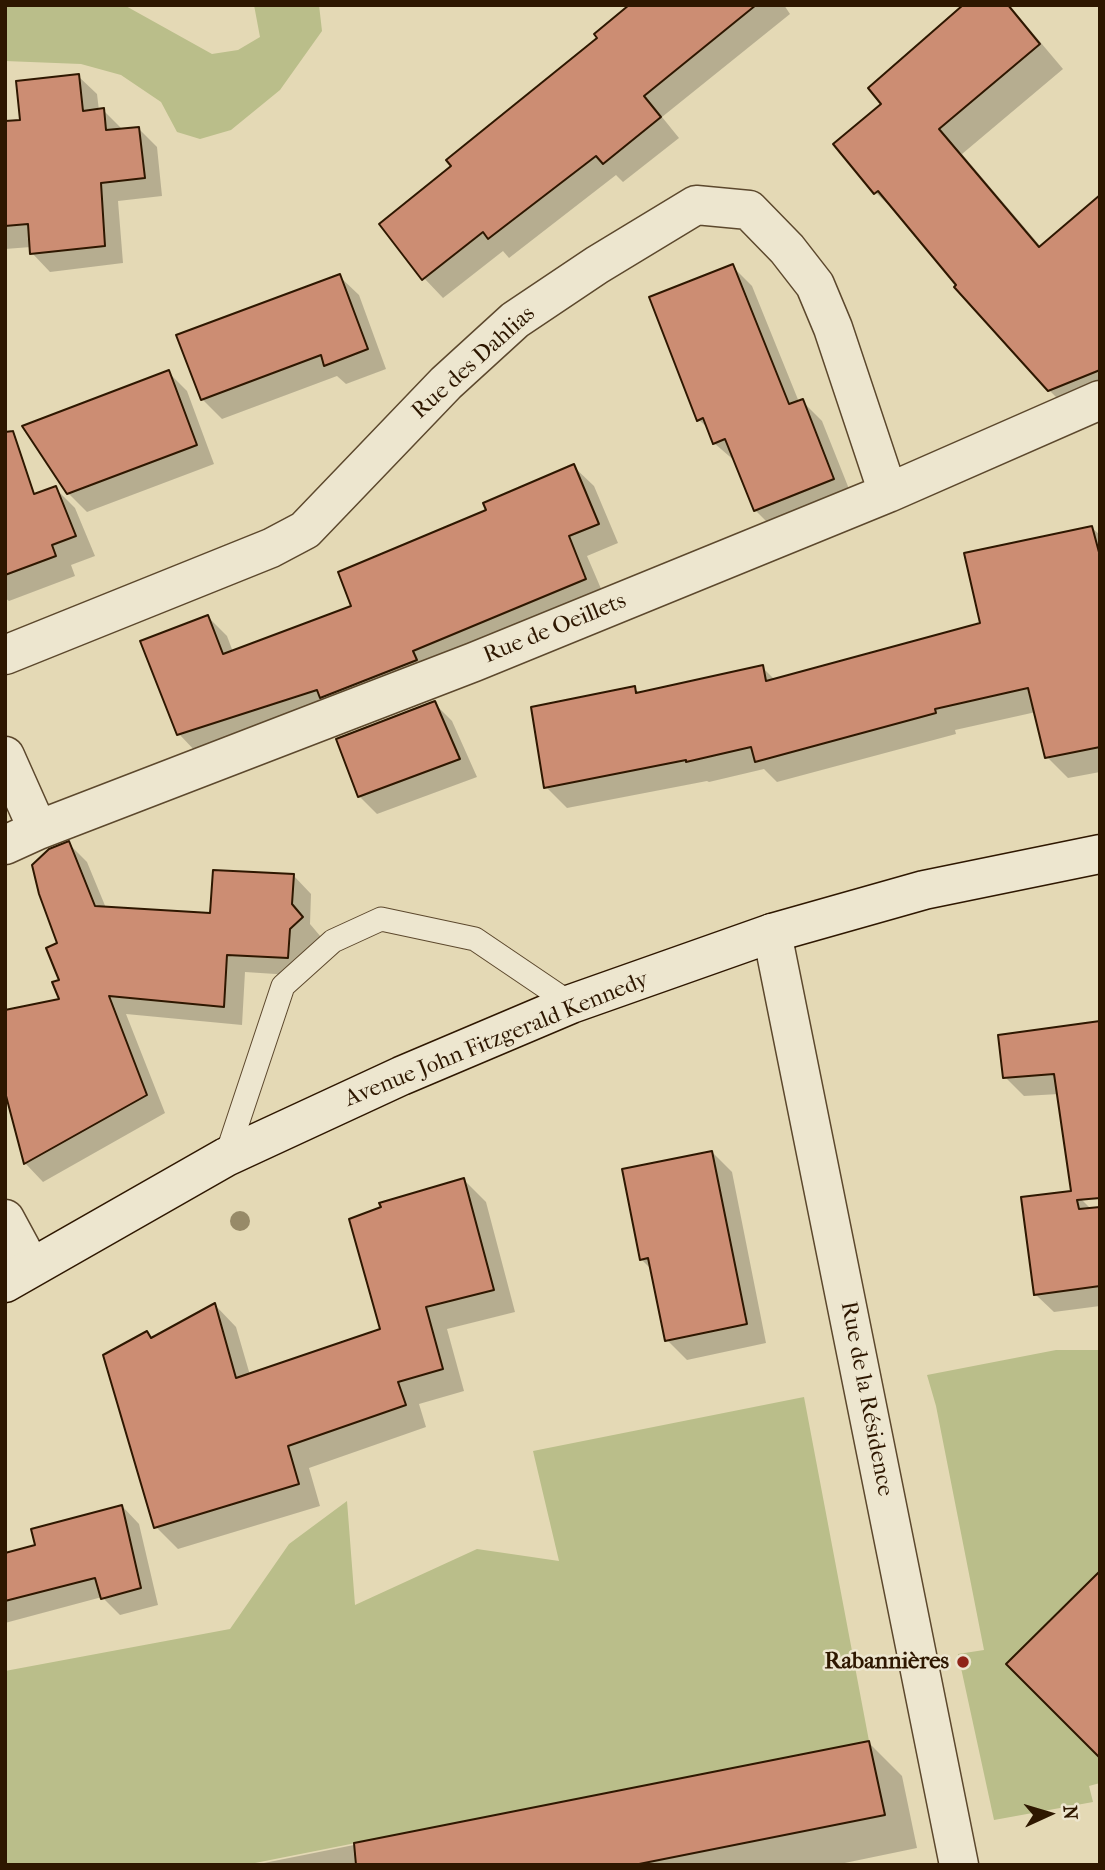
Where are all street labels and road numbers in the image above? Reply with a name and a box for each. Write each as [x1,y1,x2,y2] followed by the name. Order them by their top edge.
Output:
[407,300,541,426] street label: Rue des Dahlias
[480,588,630,670] street label: Rue de Oeillets
[341,966,653,1114] street label: Avenue John Fitzgerald Kennedy
[834,1299,898,1499] street label: Rue de la Résidence

